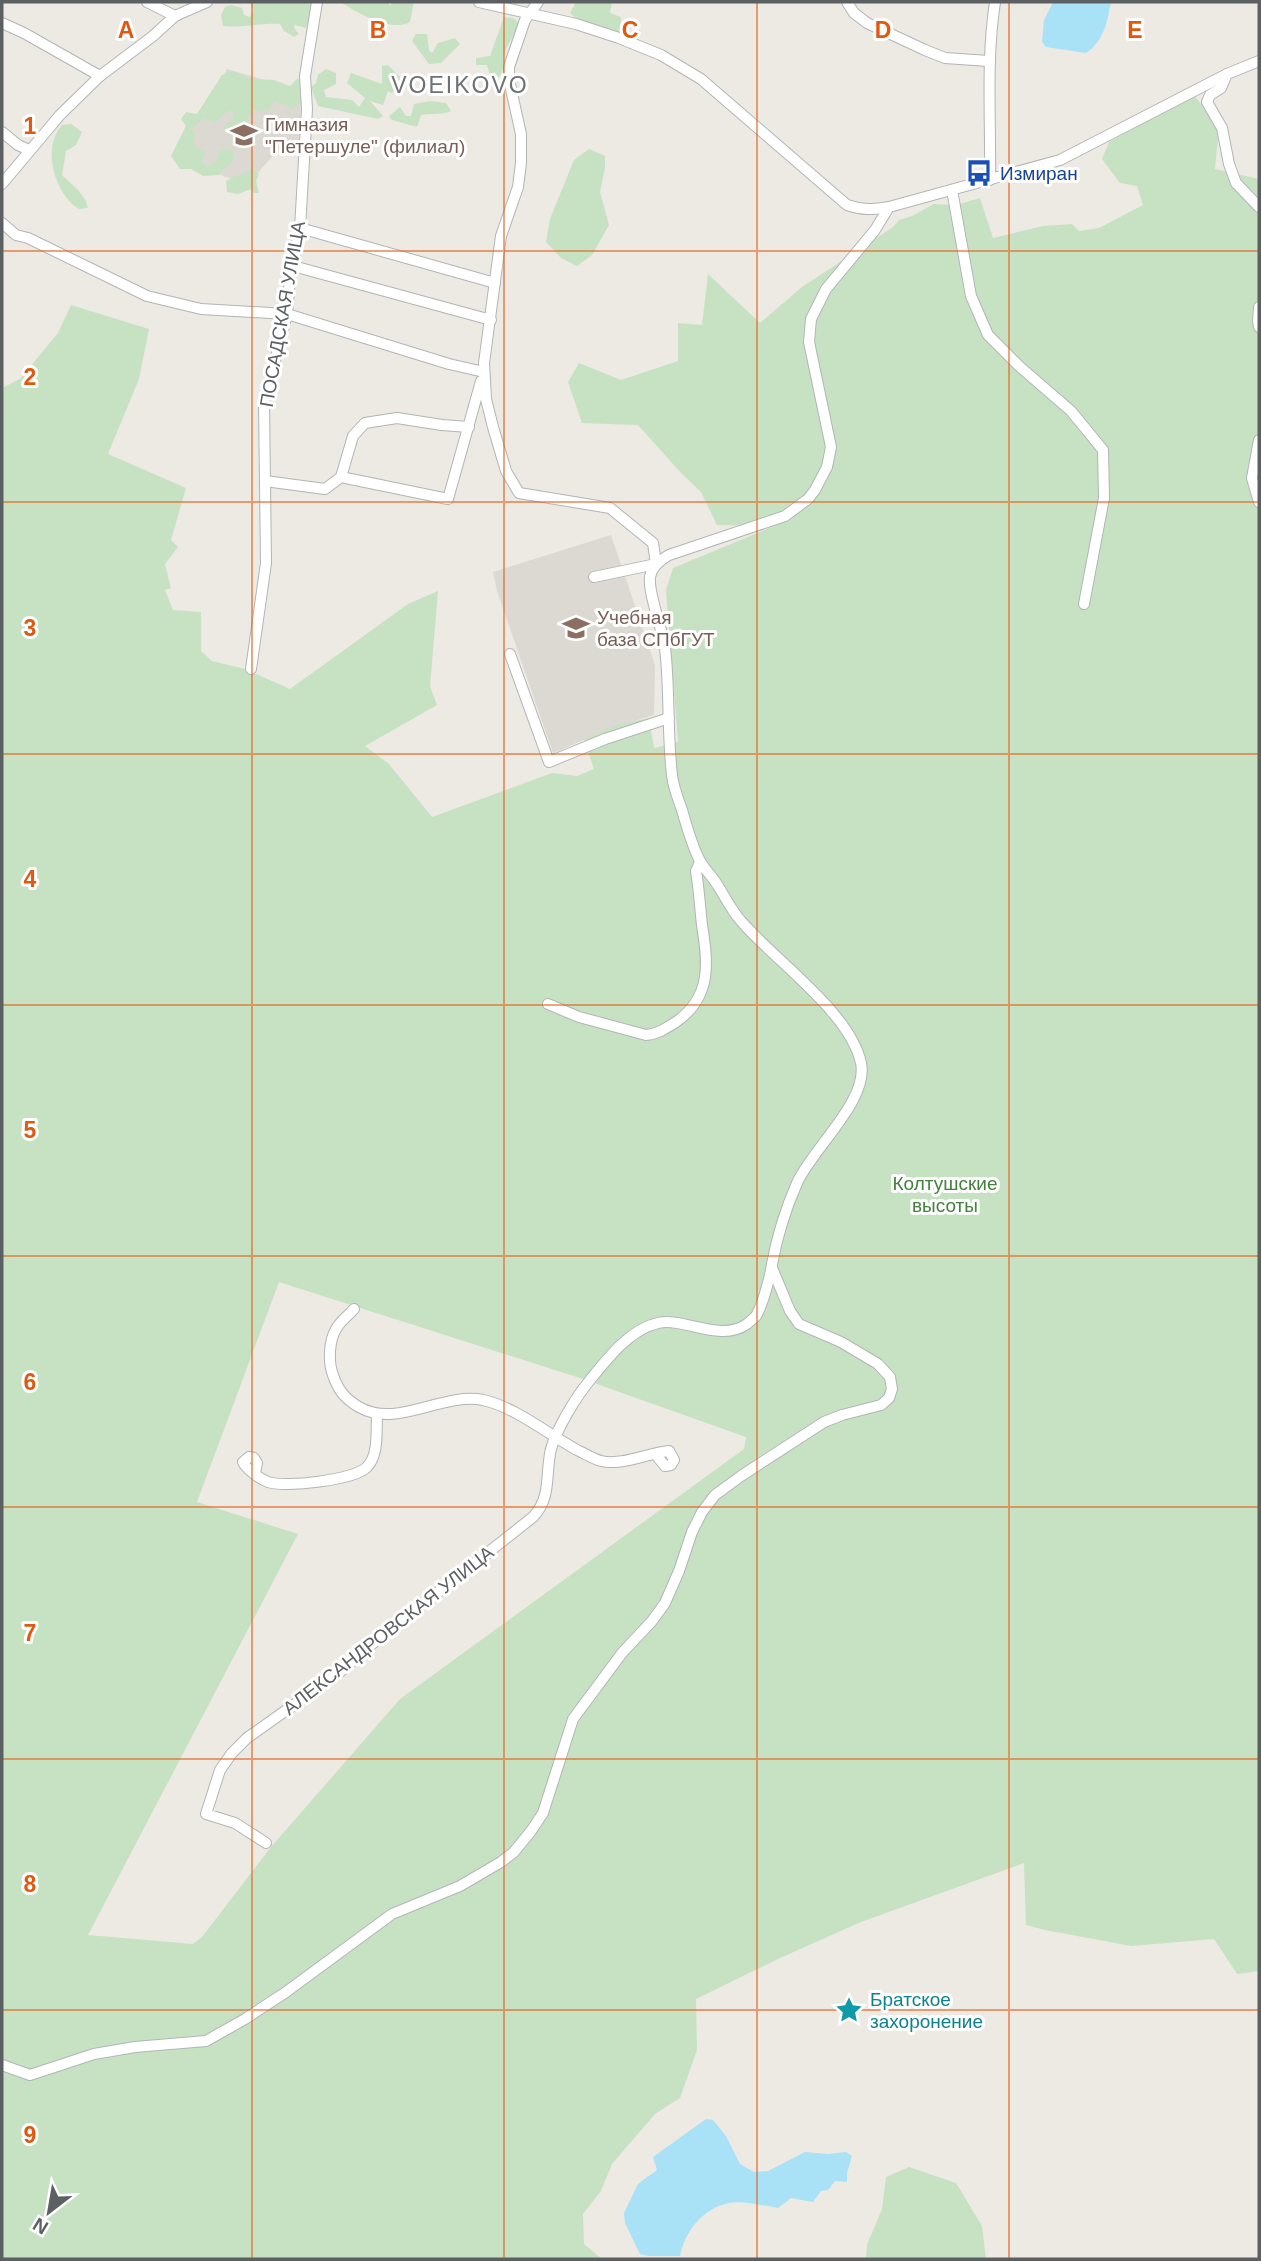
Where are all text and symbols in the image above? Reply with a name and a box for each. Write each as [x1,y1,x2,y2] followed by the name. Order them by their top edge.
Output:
[118,17,134,43] text: A
[370,17,386,43] text: B
[622,17,638,43] text: C
[875,17,891,43] text: D
[1127,17,1143,43] text: E
[391,72,529,98] district label: VOEIKOVO
[24,113,37,139] text: 1
[265,114,465,157] place label: Гимназия "Петершуле" (филиал)
[229,120,259,150] school or university icon: Гимназия "Петершуле" (филиал)
[964,158,994,188] bus stop icon: Измиран
[1000,163,1078,184] place label: Измиран
[256,219,309,409] street label: ПОСАДСКАЯ УЛИЦА
[24,364,36,390] text: 2
[597,607,715,650] place label: Учебная база СПбГУТ
[561,613,591,643] school or university icon: Учебная база СПбГУТ
[24,615,36,641] text: 3
[24,866,37,892] text: 4
[24,1117,37,1143] text: 5
[893,1173,997,1216] park label: Колтушские высоты
[24,1369,36,1395] text: 6
[279,1541,498,1719] street label: АЛЕКСАНДРОВСКАЯ УЛИЦА
[24,1620,36,1646] text: 7
[24,1871,37,1897] text: 8
[870,1989,983,2032] place label: Братское захоронение
[834,1995,864,2025] place icon: Братское захоронение
[24,2122,36,2148] text: 9
[14,2177,84,2247] north arrow
[29,2214,52,2239] text: N

